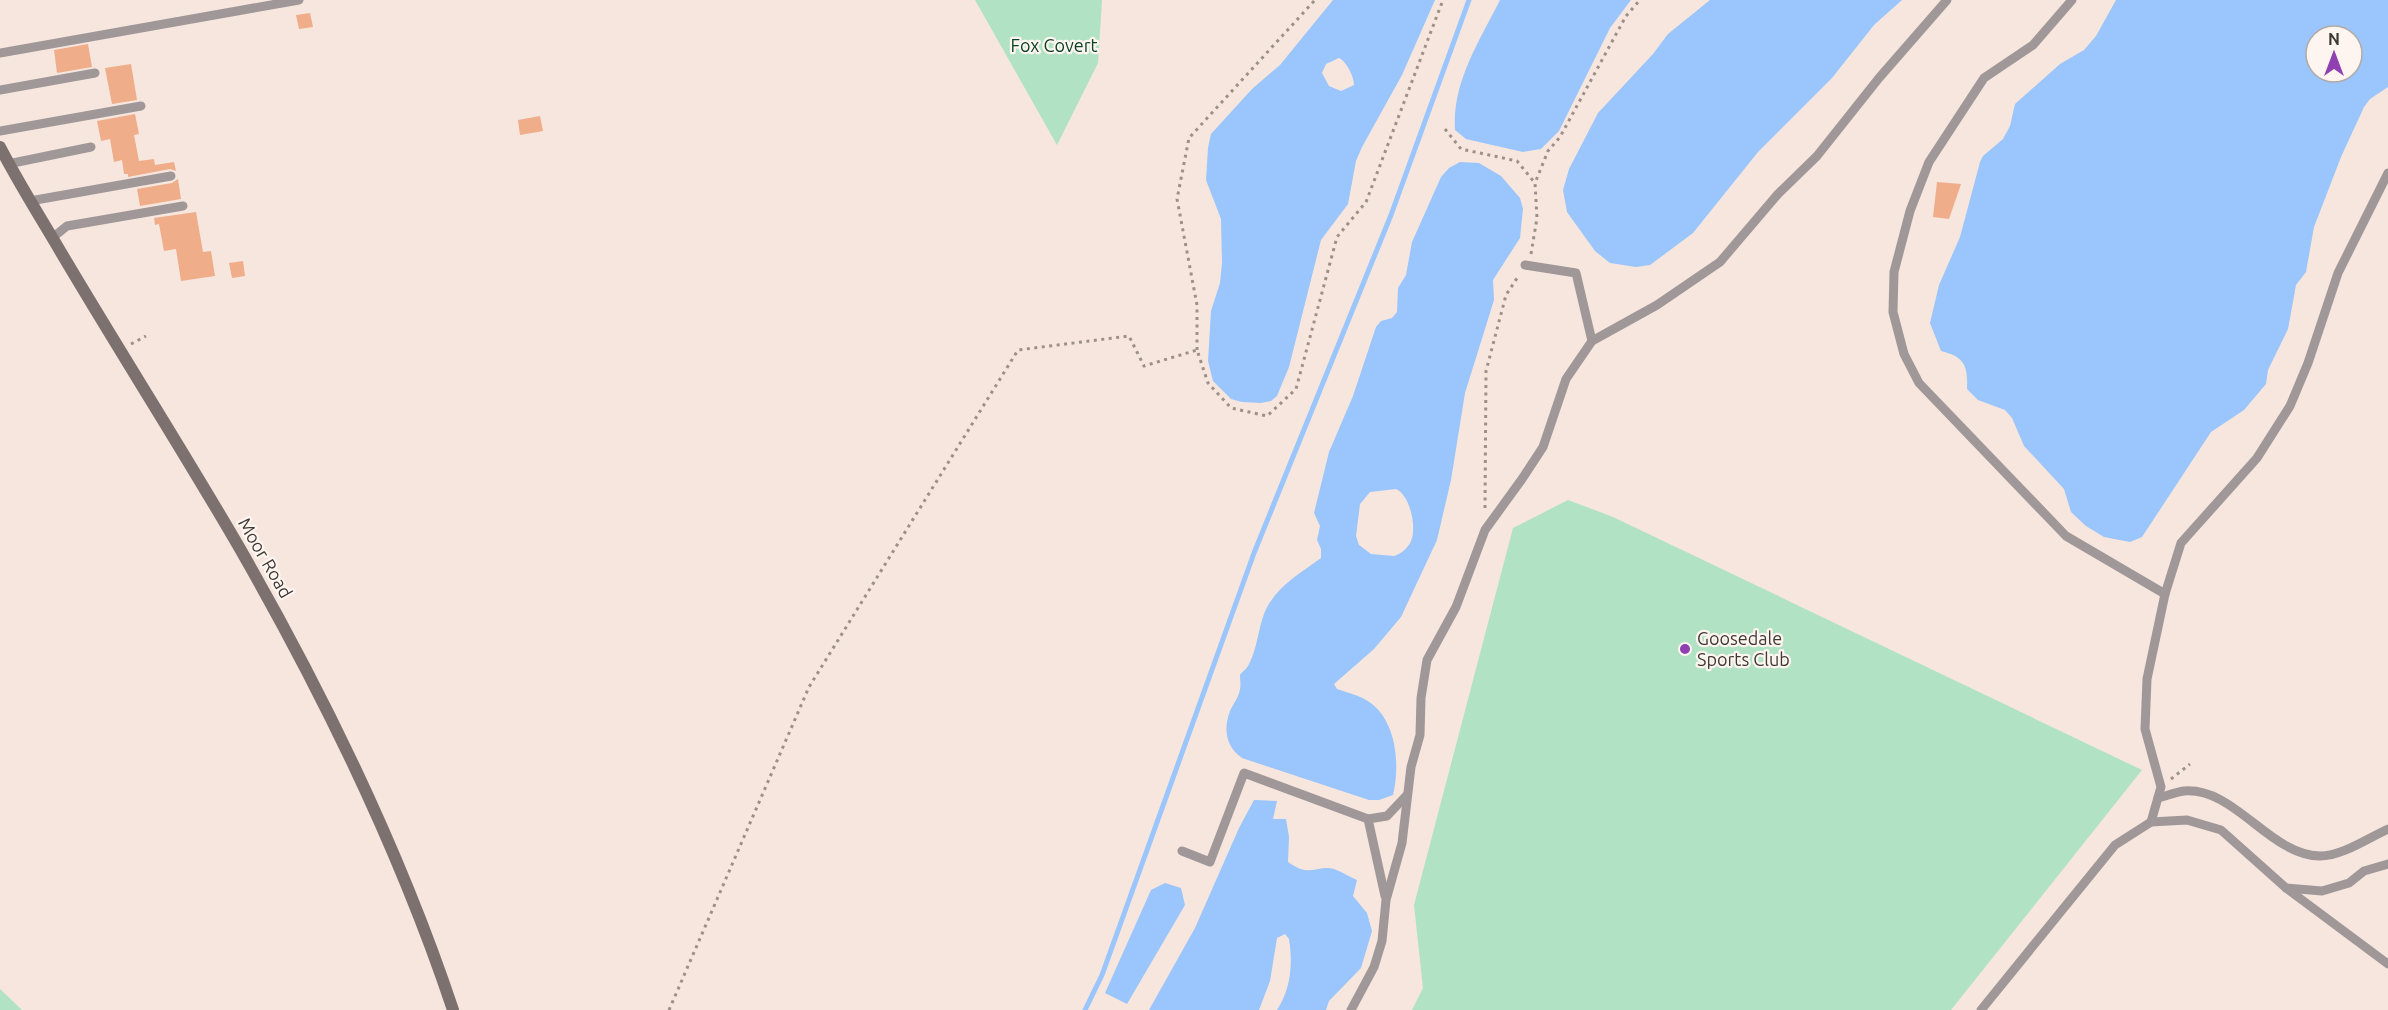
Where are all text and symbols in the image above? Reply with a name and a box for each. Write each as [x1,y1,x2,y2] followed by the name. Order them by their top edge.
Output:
[2304,24,2364,84] north arrow
[2328,30,2340,48] text: N
[1010,35,1098,55] park label: Fox Covert
[235,514,297,601] street label: Moor Road
[1697,628,1790,669] place label: Goosedale Sports Club
[1678,642,1692,656] marker: Goosedale Sports Club

